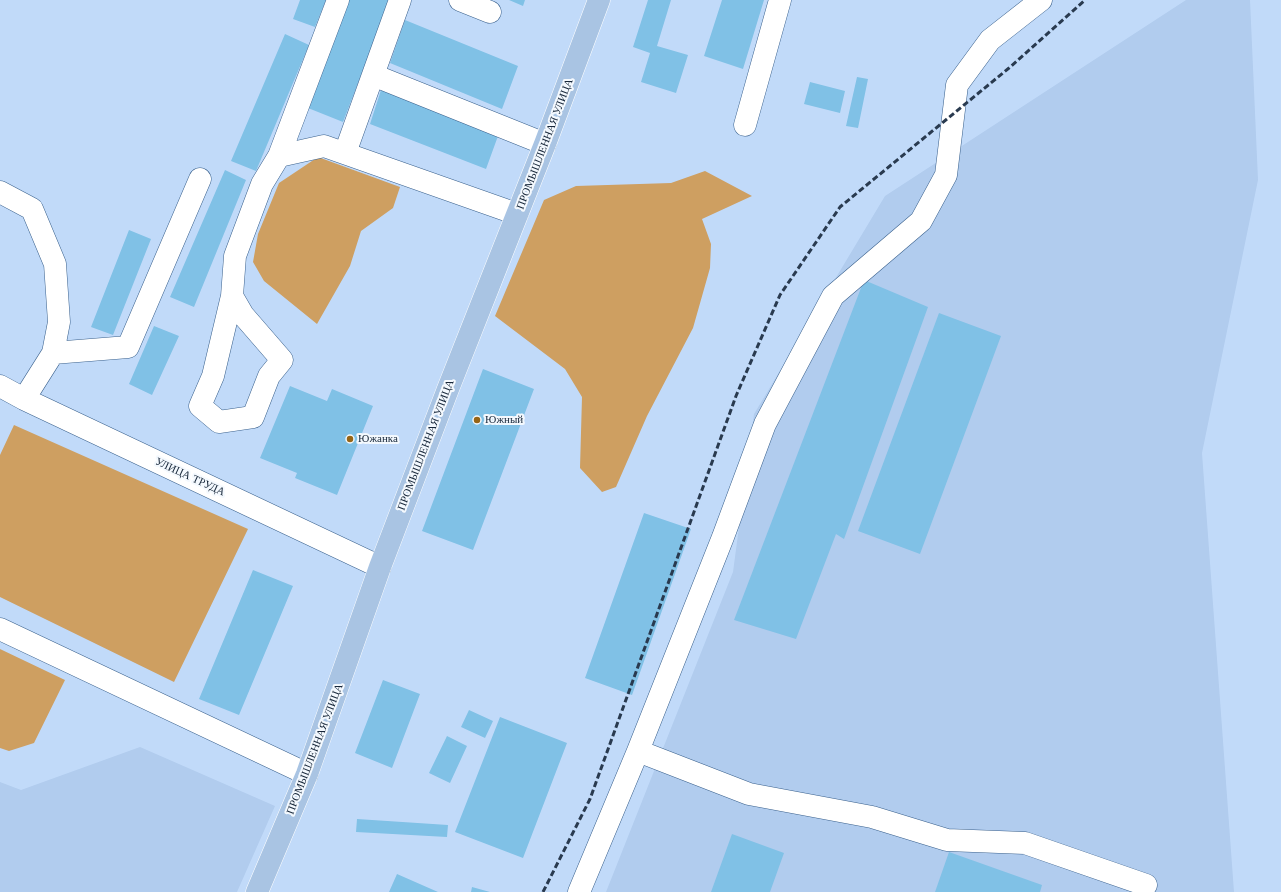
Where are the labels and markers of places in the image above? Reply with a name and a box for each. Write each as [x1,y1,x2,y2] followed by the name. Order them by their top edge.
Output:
[485,413,523,427] place label: Южный
[472,415,482,425] marker: Южный
[358,432,398,446] place label: Южанка
[345,434,355,444] marker: Южанка

